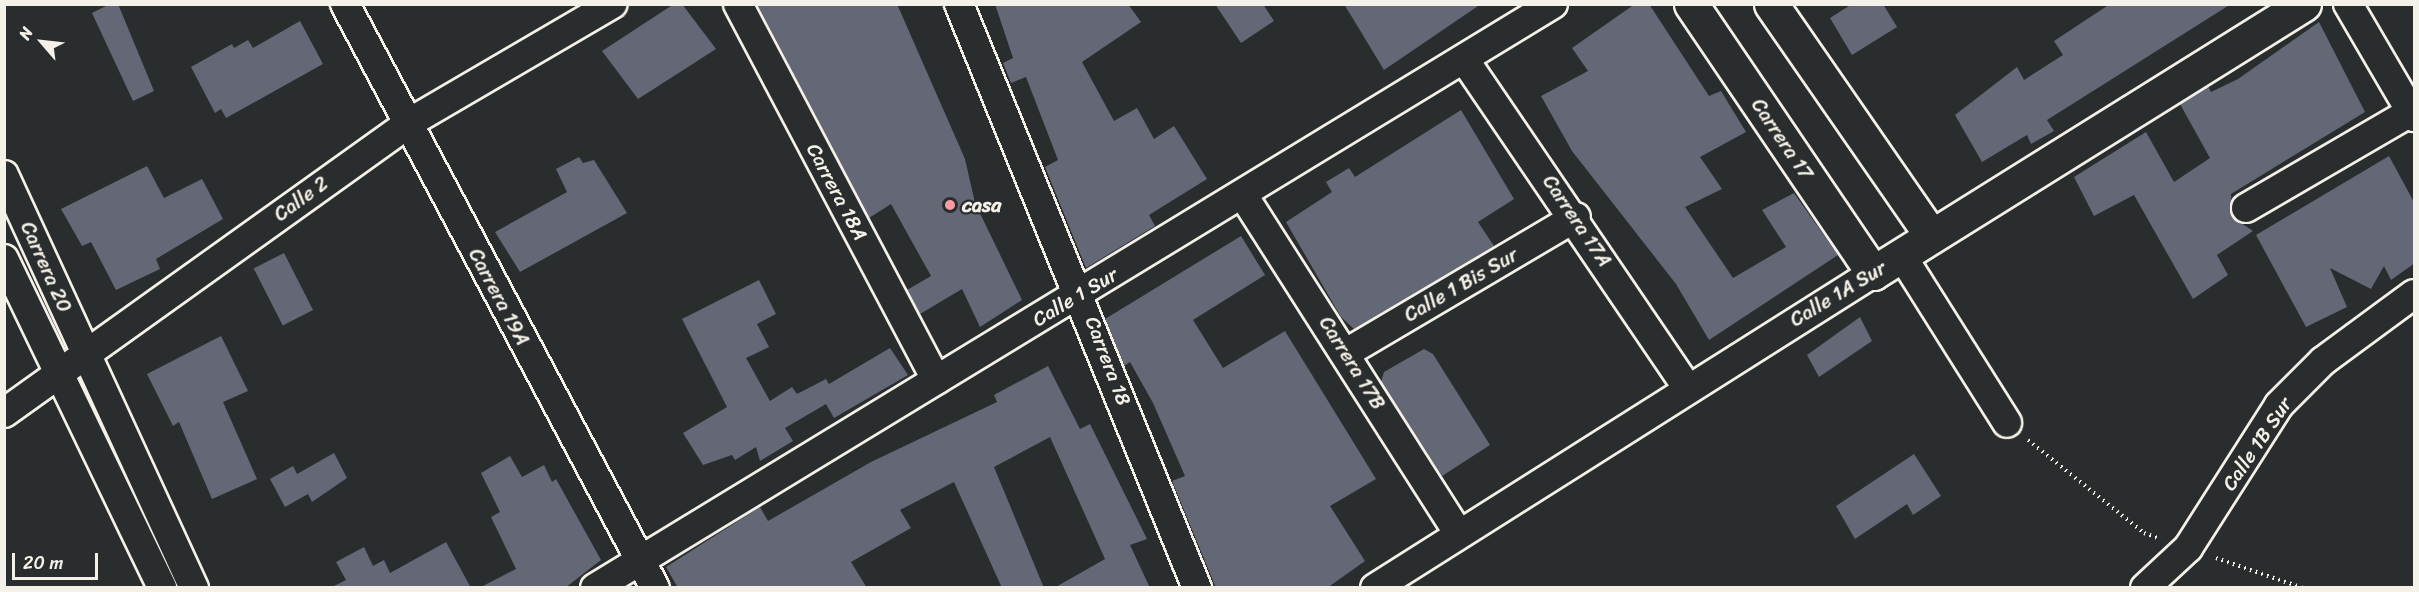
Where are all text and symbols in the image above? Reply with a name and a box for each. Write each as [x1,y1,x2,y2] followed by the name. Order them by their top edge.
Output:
[12,12,72,72] north arrow
[10,22,41,45] text: N
[1746,94,1818,184] street label: Carrera 17
[801,139,873,245] street label: Carrera 18A
[1537,170,1617,272] street label: Carrera 17A
[269,171,333,227] street label: Calle 2
[962,193,1001,217] place label: casa
[943,198,957,212] marker: casa
[15,218,77,316] street label: Carrera 20
[1400,243,1522,327] street label: Calle 1 Bis Sur
[463,244,535,350] street label: Carrera 19A
[1786,256,1890,332] street label: Calle 1A Sur
[1028,262,1122,332] street label: Calle 1 Sur
[1314,312,1390,414] street label: Carrera 17B
[1080,313,1136,409] street label: Carrera 18
[2217,393,2297,495] street label: Calle 1B Sur
[15,541,100,579] scale bar
[23,547,63,579] text: 20 m

